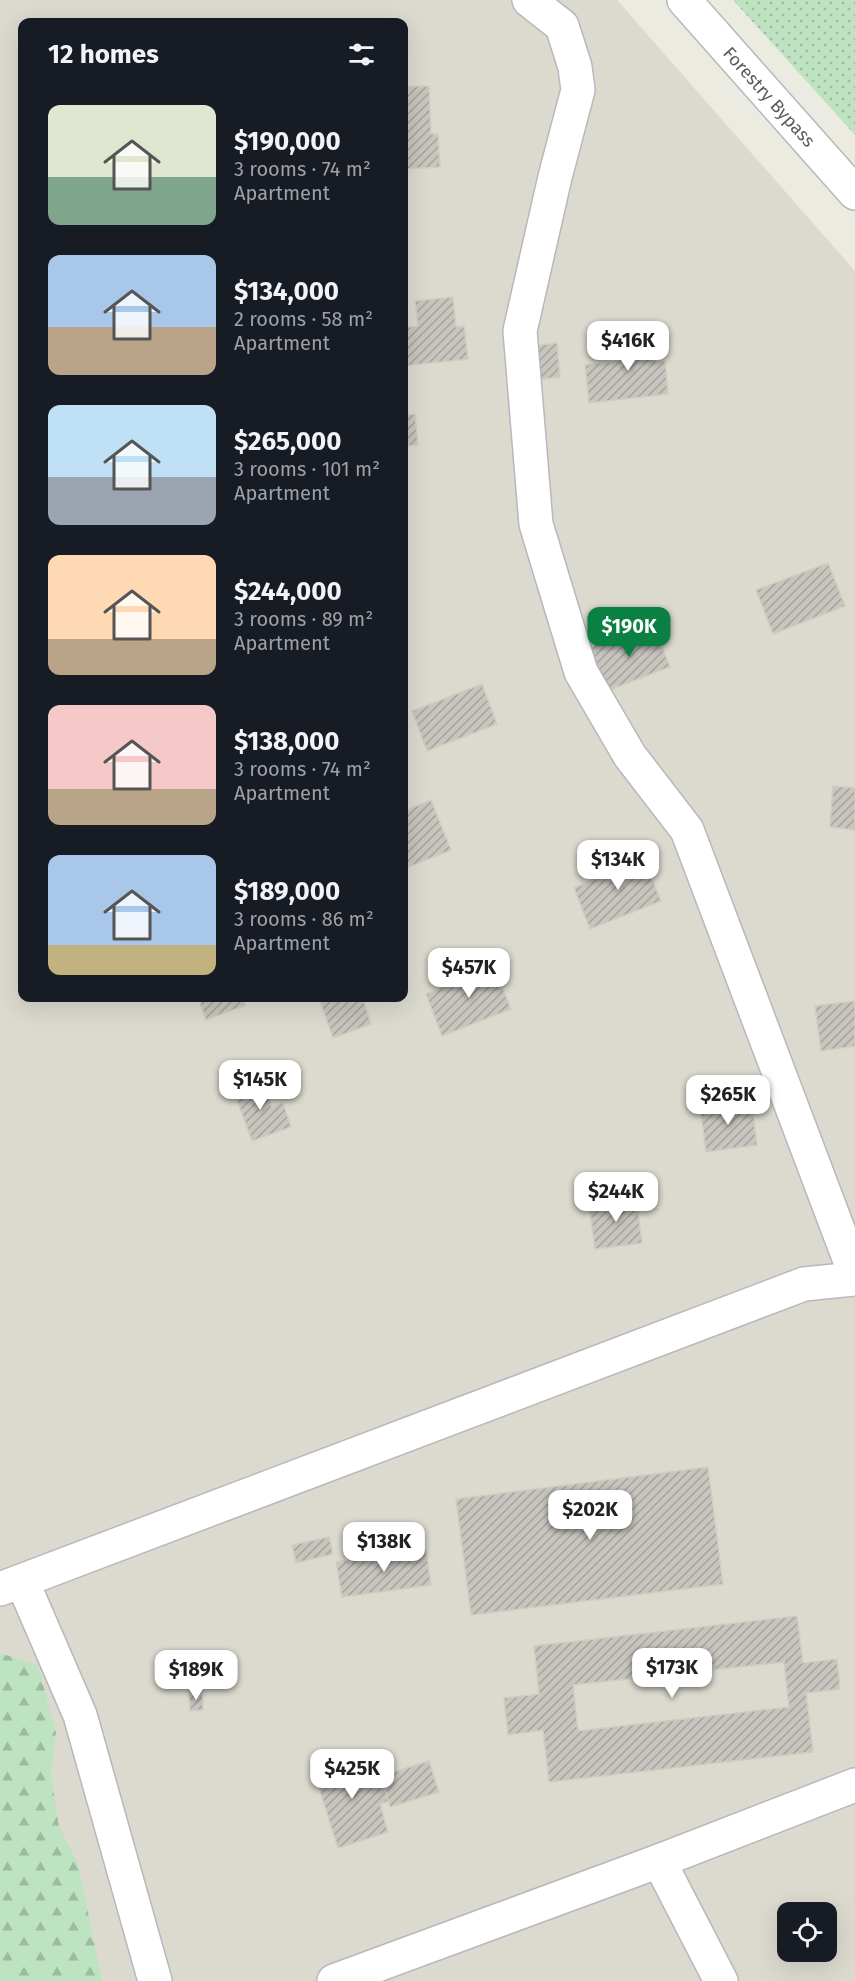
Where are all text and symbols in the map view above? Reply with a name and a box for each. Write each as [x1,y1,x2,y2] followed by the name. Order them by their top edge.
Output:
[345,38,378,71] icon: filters
[48,39,159,70] text: 12 homes
[718,42,820,152] street label: Forestry Bypass
[234,126,341,157] text: $190,000
[96,129,168,201] icon: home
[234,157,371,181] text: 3 rooms · 74 m²
[234,181,330,205] text: Apartment
[234,276,339,307] text: $134,000
[96,279,168,351] icon: home
[234,307,373,331] text: 2 rooms · 58 m²
[586,321,670,372] pin: $416K
[601,328,655,352] text: $416K
[234,331,330,355] text: Apartment
[234,426,341,457] text: $265,000
[96,429,168,501] icon: home
[234,457,380,481] text: 3 rooms · 101 m²
[234,481,330,505] text: Apartment
[234,576,342,607] text: $244,000
[96,579,168,651] icon: home
[234,607,373,631] text: 3 rooms · 89 m²
[587,607,671,658] pin: $190K
[601,614,657,638] text: $190K
[234,631,330,655] text: Apartment
[234,726,340,757] text: $138,000
[96,729,168,801] icon: home
[234,757,371,781] text: 3 rooms · 74 m²
[234,781,330,805] text: Apartment
[576,840,660,891] pin: $134K
[591,847,645,871] text: $134K
[234,876,340,907] text: $189,000
[96,879,168,951] icon: home
[234,907,374,931] text: 3 rooms · 86 m²
[234,931,330,955] text: Apartment
[427,948,511,999] pin: $457K
[442,955,496,979] text: $457K
[218,1060,302,1111] pin: $145K
[233,1067,287,1091] text: $145K
[686,1075,770,1126] pin: $265K
[700,1082,756,1106] text: $265K
[574,1172,658,1223] pin: $244K
[588,1179,644,1203] text: $244K
[548,1490,632,1541] pin: $202K
[562,1497,618,1521] text: $202K
[342,1522,426,1573] pin: $138K
[357,1529,411,1553] text: $138K
[630,1648,714,1699] pin: $173K
[154,1650,238,1701] pin: $189K
[646,1655,698,1679] text: $173K
[169,1657,223,1681] text: $189K
[310,1749,394,1800] pin: $425K
[324,1756,380,1780] text: $425K
[777,1902,837,1962] map controls
[777,1902,837,1962] button: locate

